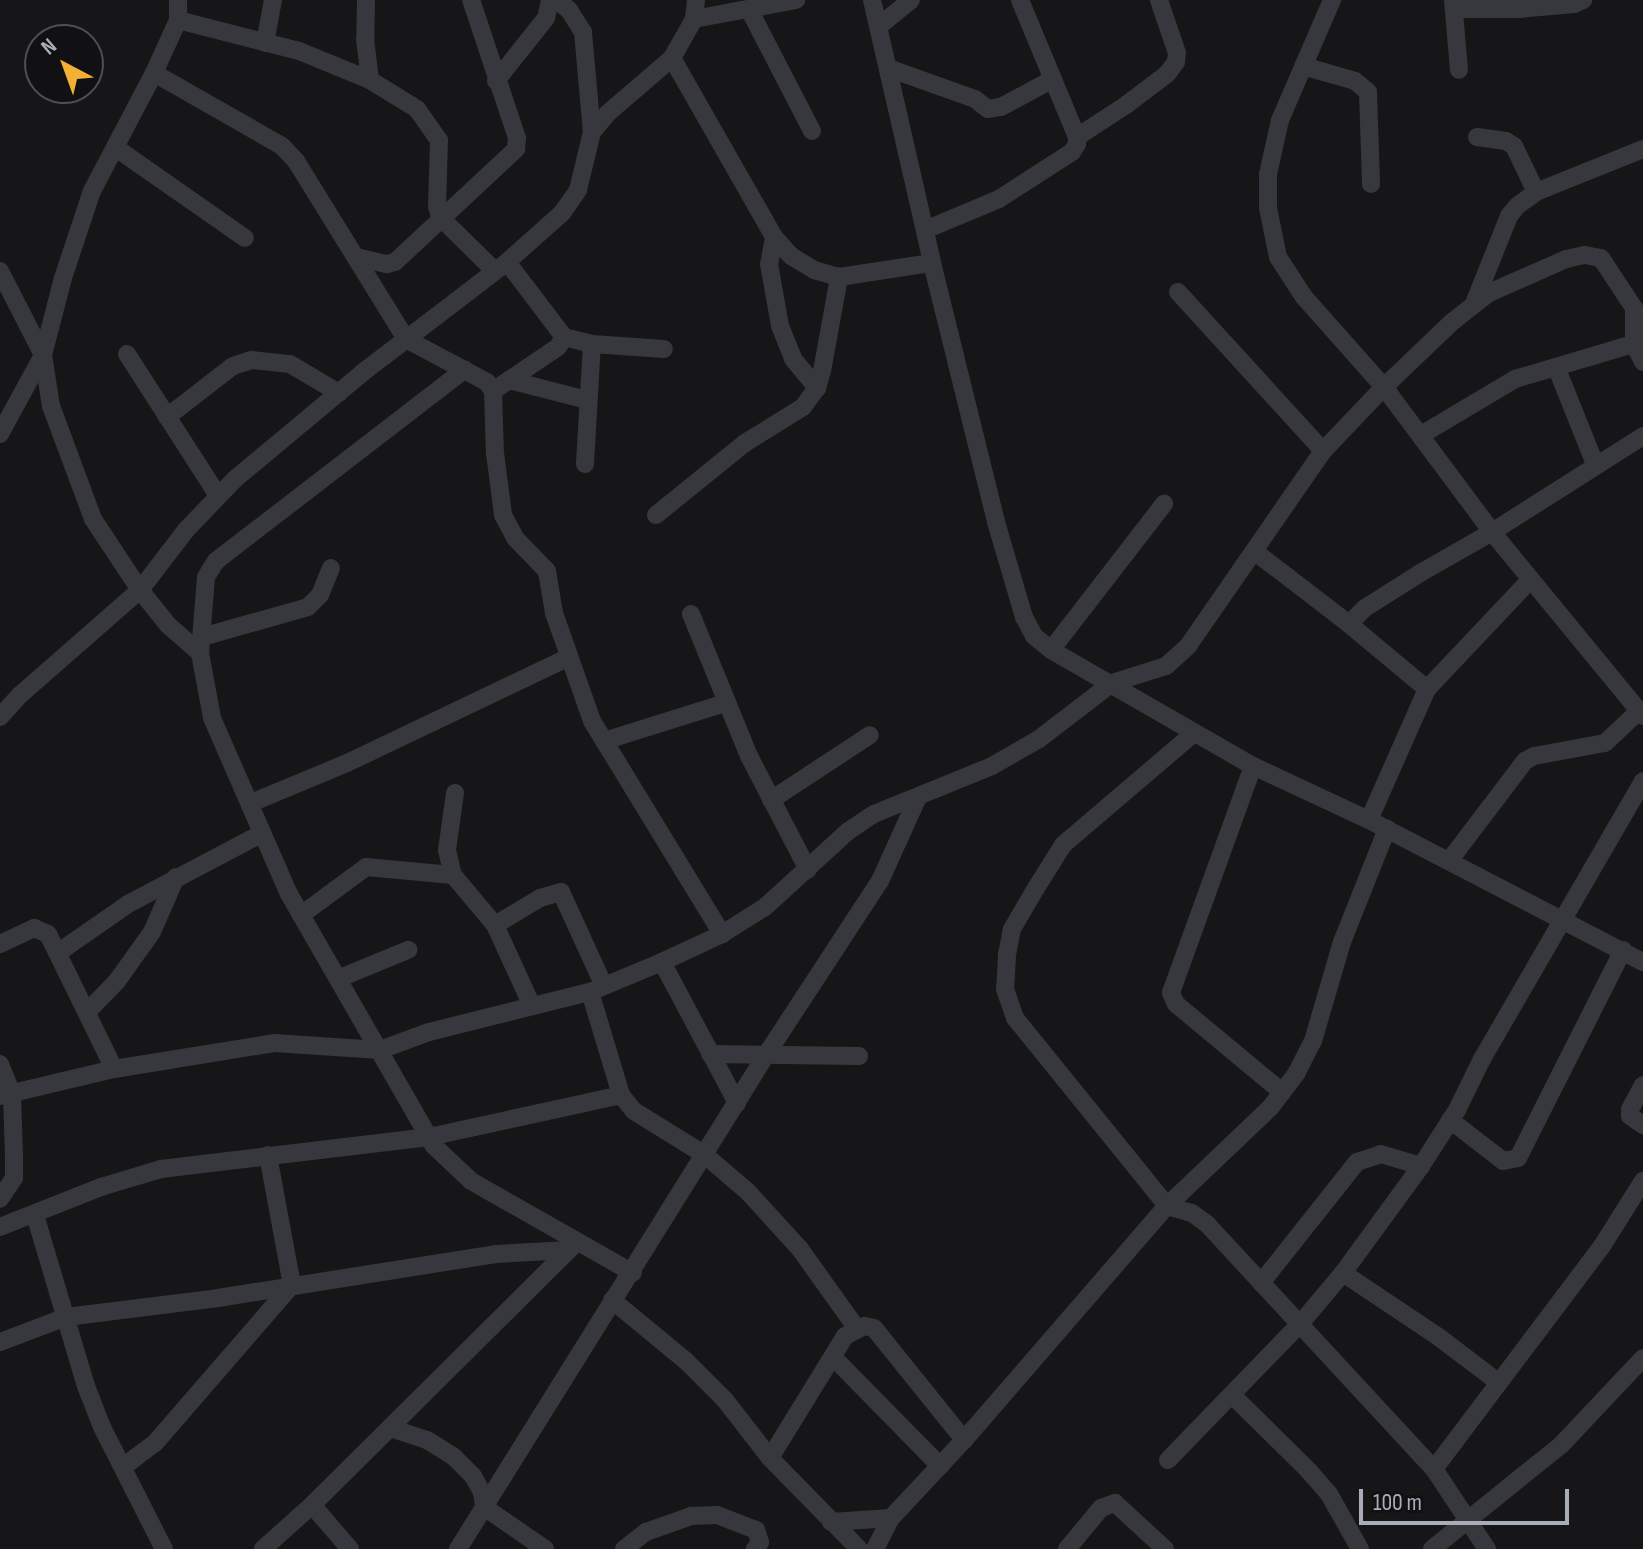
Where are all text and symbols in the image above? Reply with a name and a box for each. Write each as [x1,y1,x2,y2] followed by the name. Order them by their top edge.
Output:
[24,24,104,104] north arrow
[36,33,63,61] text: N
[1363,1473,1573,1523] scale bar
[1373,1488,1422,1517] text: 100 m

